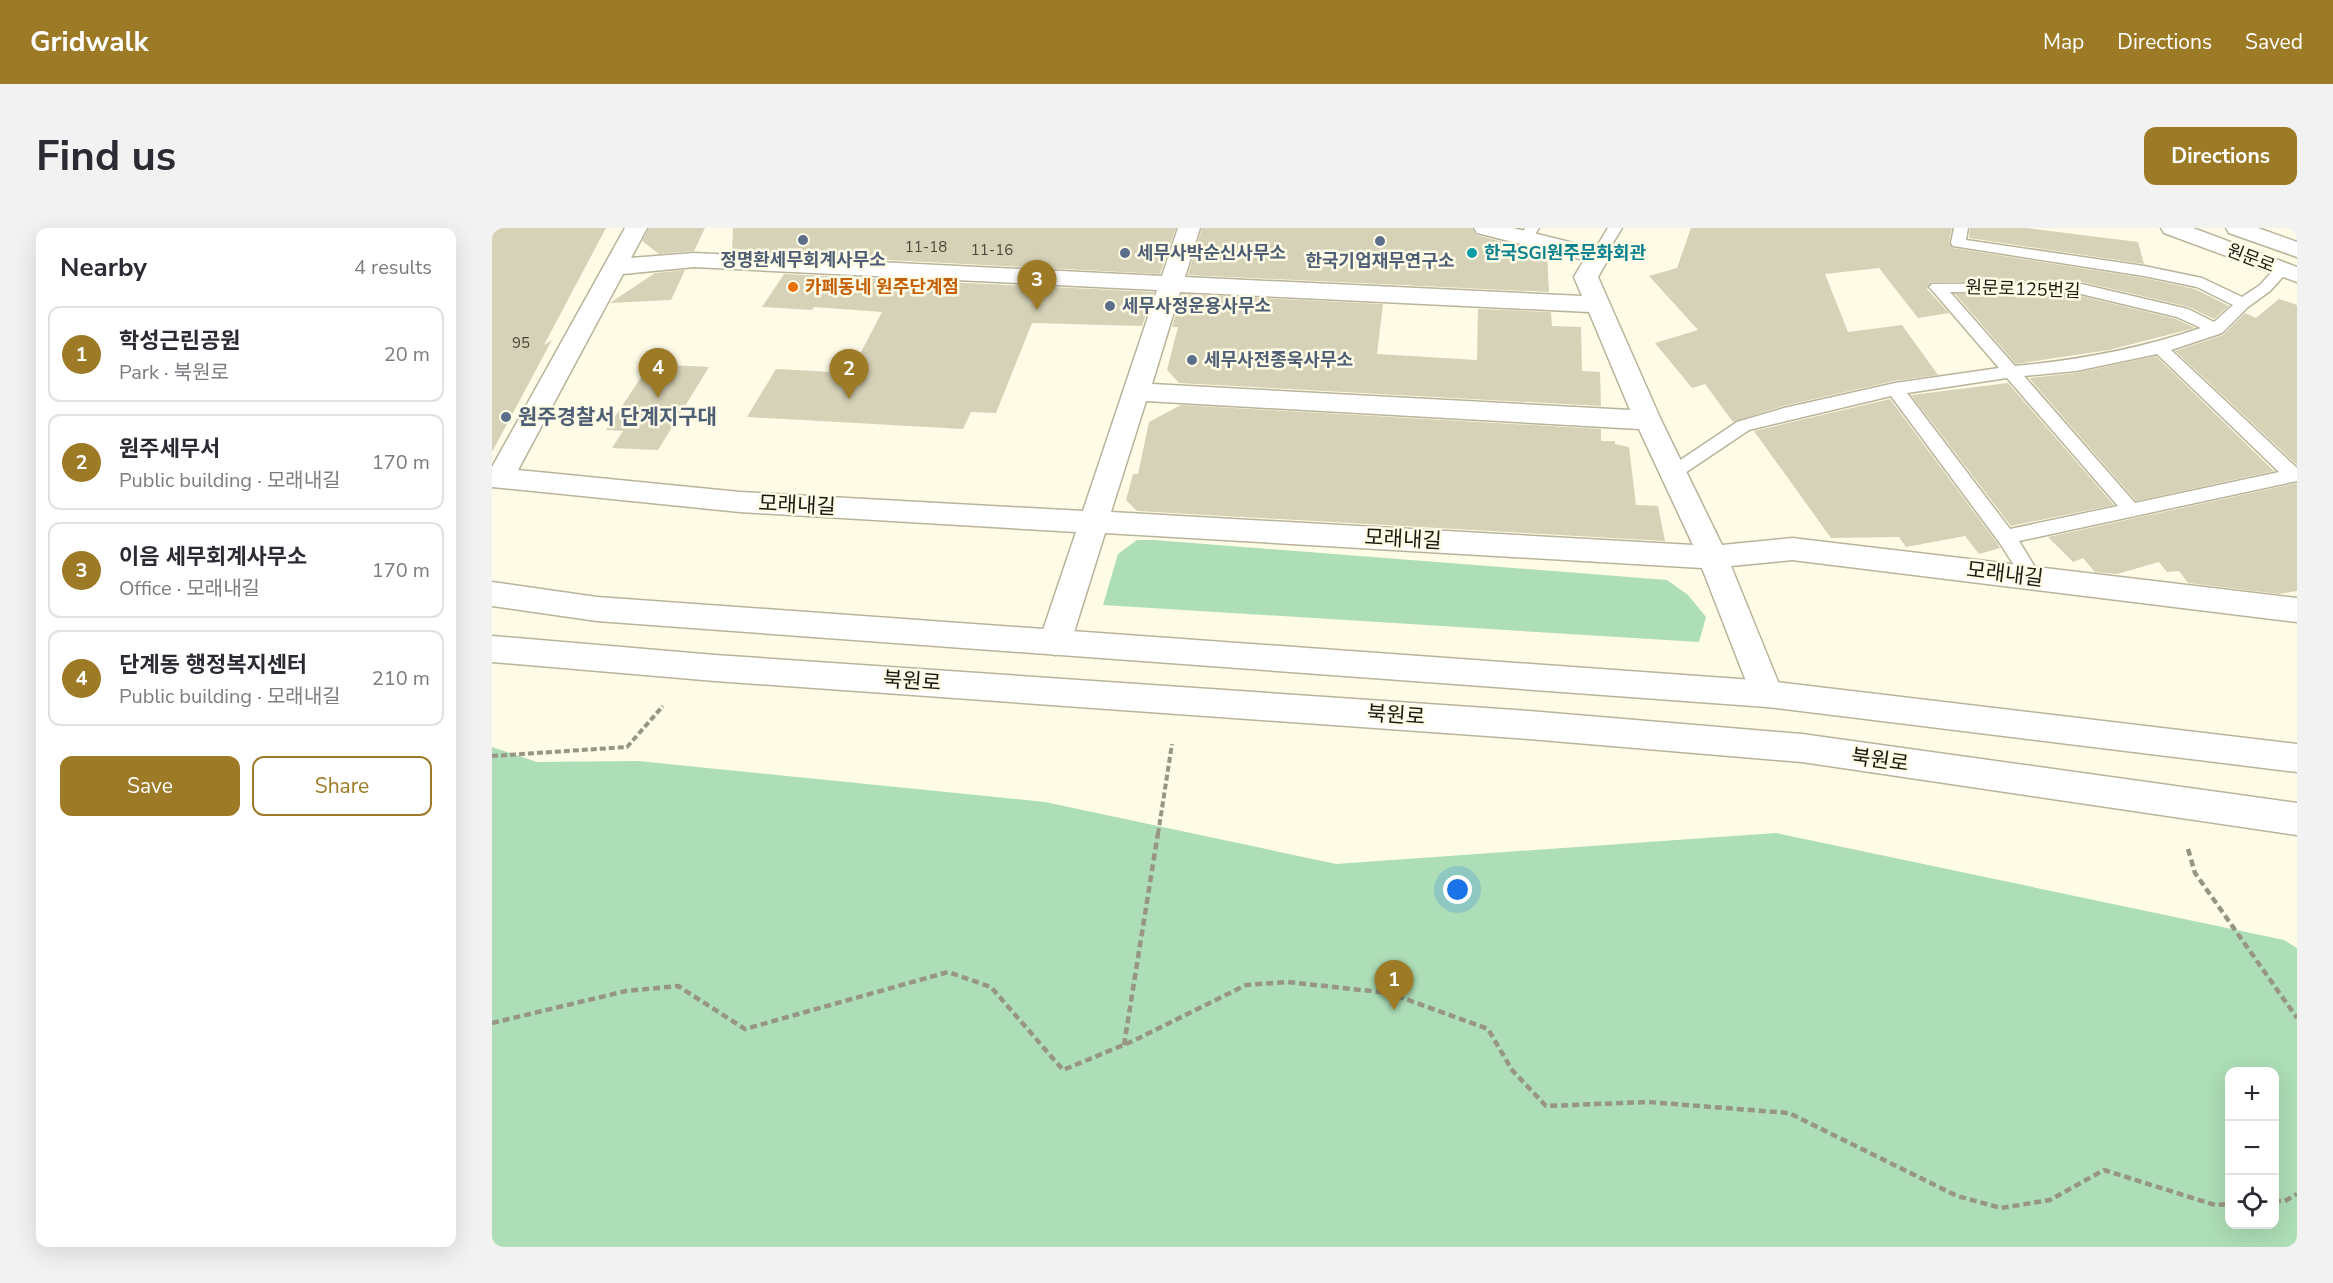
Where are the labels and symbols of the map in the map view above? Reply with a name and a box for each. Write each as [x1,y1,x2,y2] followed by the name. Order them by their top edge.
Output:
[796,233,810,247] marker: 정명환세무회계사무소
[1373,234,1387,248] marker: 한국기업재무연구소
[905,237,947,257] house number: 11-18
[2224,238,2278,278] street label: 원문로
[971,240,1013,260] house number: 11-16
[1137,241,1286,265] place label: 세무사박순신사무소
[1484,241,1647,265] place label: 한국SGI원주문화회관
[1118,246,1132,260] marker: 세무사박순신사무소
[1465,246,1479,260] marker: 한국SGI원주문화회관
[720,248,886,272] place label: 정명환세무회계사무소
[1305,249,1455,273] place label: 한국기업재무연구소
[1018,260,1056,310] pin: 3
[805,275,959,299] place label: 카페동네 원주단계점
[1965,275,2081,303] street label: 원문로125번길
[786,280,800,294] marker: 카페동네 원주단계점
[1122,294,1271,318] place label: 세무사정운용사무소
[1103,299,1117,313] marker: 세무사정운용사무소
[512,333,530,353] house number: 95
[638,348,678,398] pin: 4
[1204,348,1353,372] place label: 세무사전종욱사무소
[830,350,868,399] pin: 2
[1185,353,1199,367] marker: 세무사전종욱사무소
[518,403,717,431] place label: 원주경찰서 단계지구대
[499,410,513,424] marker: 원주경찰서 단계지구대
[758,489,836,521] street label: 모래내길
[1364,523,1442,555] street label: 모래내길
[1965,555,2045,593] street label: 모래내길
[882,665,942,697] street label: 북원로
[1366,699,1426,731] street label: 북원로
[1849,742,1911,778] street label: 북원로
[1443,875,1472,904] your location
[1374,960,1414,1010] pin: 1

